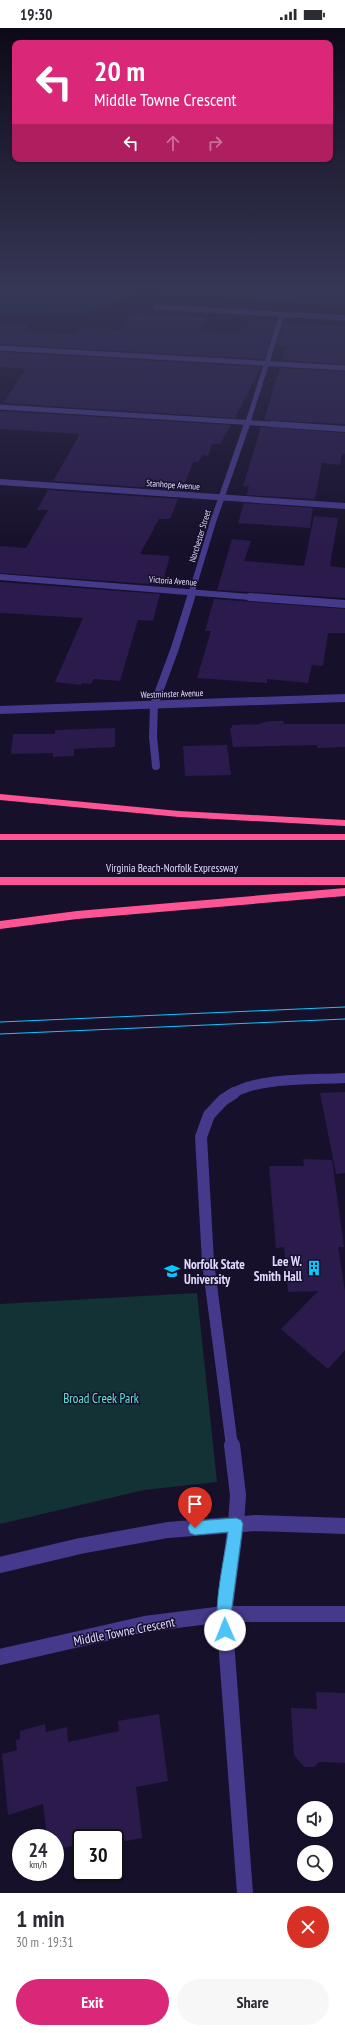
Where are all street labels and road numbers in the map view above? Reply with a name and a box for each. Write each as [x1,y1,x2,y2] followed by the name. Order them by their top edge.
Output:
[146,477,201,492] street label: Stanhope Avenue
[186,508,213,563] street label: Norchester Street
[148,573,198,588] street label: Victoria Avenue
[140,687,204,700] street label: Westminster Avenue
[105,861,239,875] street label: Virginia Beach-Norfolk Expressway
[72,1613,177,1650] street label: Middle Towne Crescent

